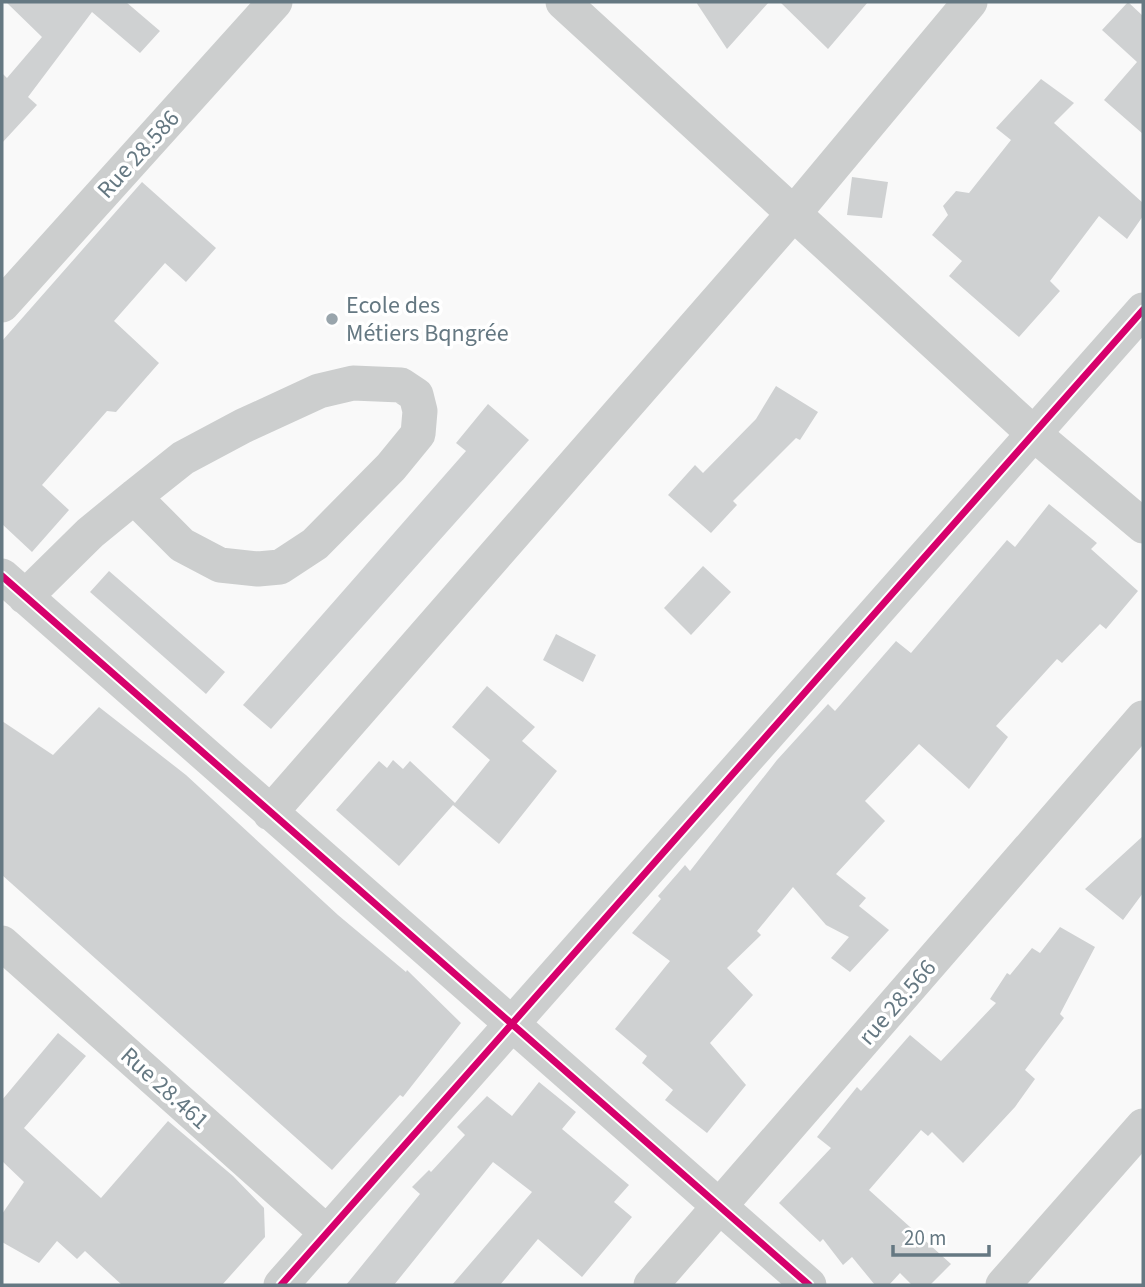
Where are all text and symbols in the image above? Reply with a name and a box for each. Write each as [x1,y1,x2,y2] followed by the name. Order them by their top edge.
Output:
[89,102,188,207] street label: Rue 28.586
[346,288,509,351] place label: Ecole des Métiers Bqngrée
[324,311,340,327] marker: Ecole des Métiers Bqngrée
[850,952,945,1053] street label: rue 28.566
[112,1039,217,1138] street label: Rue 28.461
[893,1214,989,1258] scale bar
[904,1223,946,1253] text: 20 m

